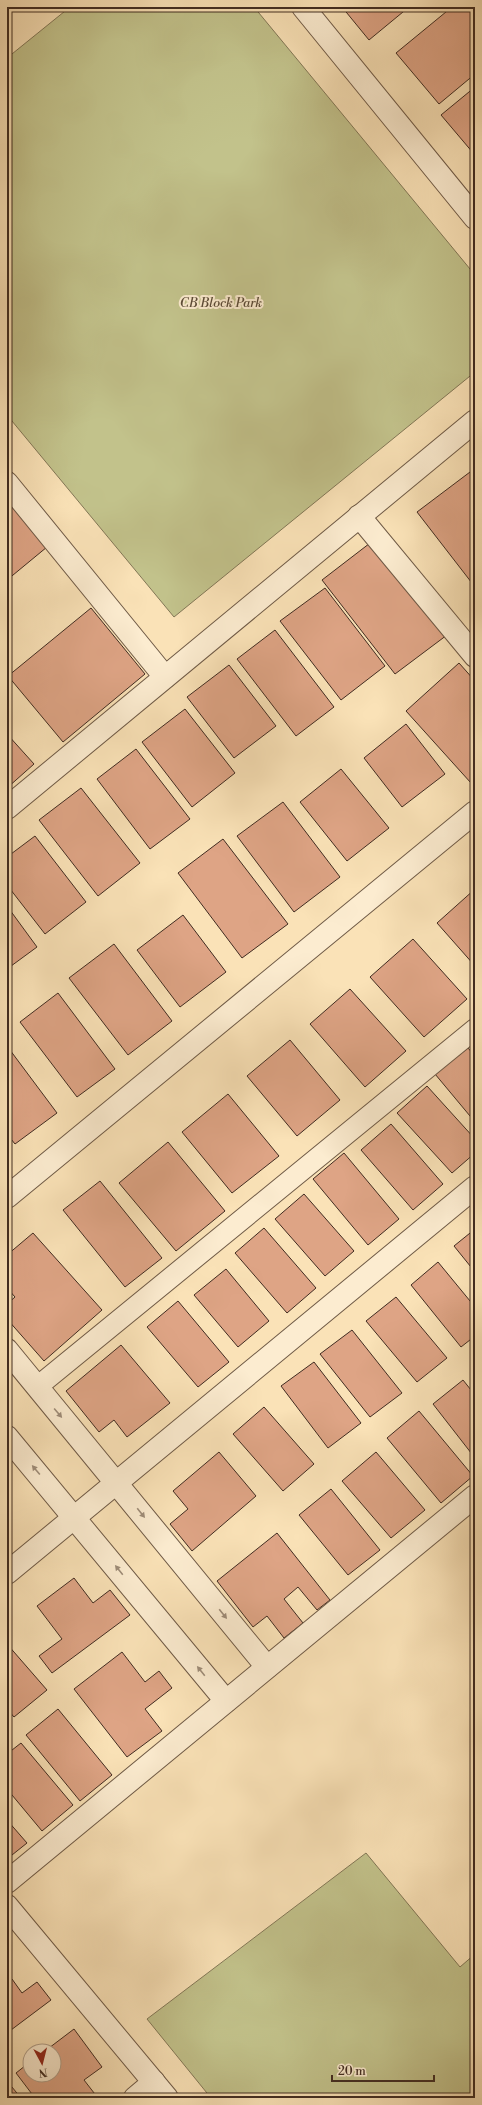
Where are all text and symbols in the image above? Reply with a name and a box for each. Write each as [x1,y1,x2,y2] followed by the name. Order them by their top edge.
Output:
[180,295,262,311] park label: CB Block Park
[54,1407,63,1418] one-way arrow
[31,1465,40,1476] one-way arrow
[137,1508,145,1519] one-way arrow
[114,1565,123,1576] one-way arrow
[219,1608,228,1619] one-way arrow
[197,1666,205,1676] one-way arrow
[22,2043,62,2083] north arrow
[332,2057,434,2083] scale bar
[38,2064,48,2079] text: N
[338,2064,366,2079] text: 20 m

